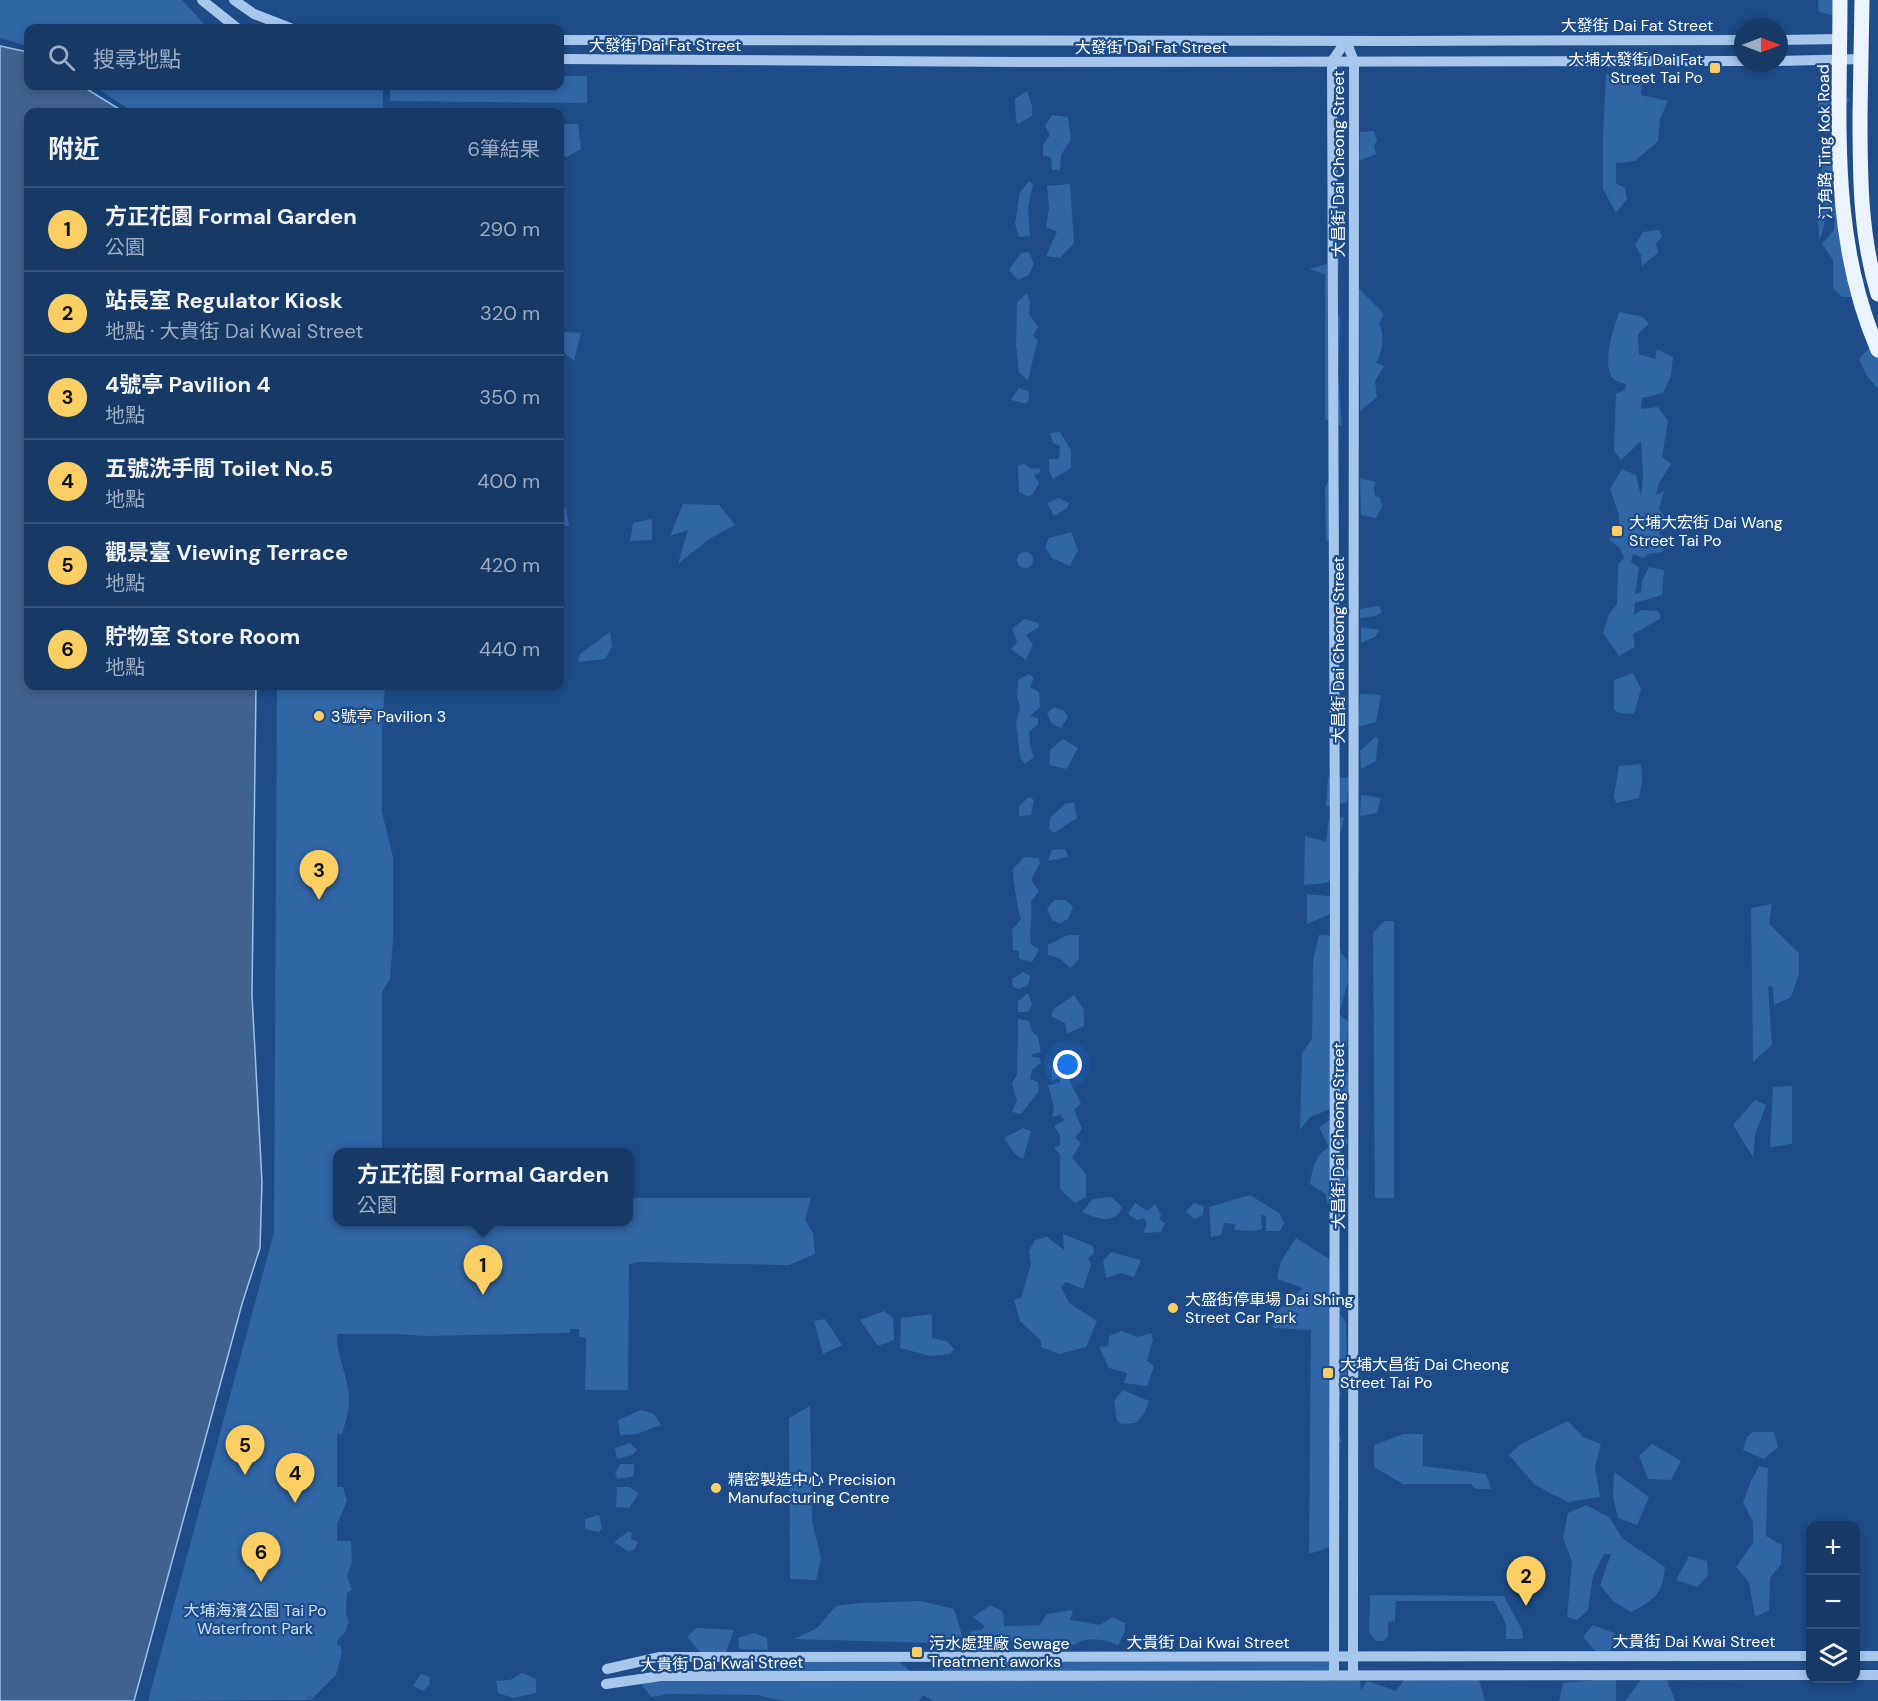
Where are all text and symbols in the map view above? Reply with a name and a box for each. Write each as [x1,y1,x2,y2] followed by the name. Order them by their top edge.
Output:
[1561,15,1713,36] street label: 大發街 Dai Fat Street
[1734,18,1788,72] north arrow
[24,24,564,90] search box
[589,35,741,56] street label: 大發街 Dai Fat Street
[1075,37,1227,58] street label: 大發街 Dai Fat Street
[45,41,78,74] icon: search
[93,45,181,74] text: 搜尋地點
[1568,49,1703,88] place label: 大埔大發街 Dai Fat Street Tai Po
[1708,61,1722,75] marker: 大埔大發街 Dai Fat Street Tai Po
[1813,64,1836,220] street label: 汀角路 Ting Kok Road
[1328,70,1349,258] street label: 大昌街 Dai Cheong Street
[48,132,100,166] text: 附近
[467,136,540,162] text: 6筆結果
[105,202,357,231] text: 方正花園 Formal Garden
[64,216,71,242] text: 1
[479,216,540,242] text: 290 m
[105,234,145,260] text: 公園
[105,286,343,315] text: 站長室 Regulator Kiosk
[62,300,73,326] text: 2
[480,300,540,326] text: 320 m
[105,318,363,344] text: 地點 · 大貴街 Dai Kwai Street
[105,370,271,399] text: 4號亭 Pavilion 4
[61,384,74,410] text: 3
[479,384,540,410] text: 350 m
[105,402,145,428] text: 地點
[105,454,333,483] text: 五號洗手間 Toilet No.5
[61,468,74,494] text: 4
[477,468,540,494] text: 400 m
[105,486,145,512] text: 地點
[1629,512,1783,551] place label: 大埔大宏街 Dai Wang Street Tai Po
[1610,524,1624,538] marker: 大埔大宏街 Dai Wang Street Tai Po
[105,538,348,567] text: 觀景臺 Viewing Terrace
[61,552,74,578] text: 5
[480,552,540,578] text: 420 m
[1328,556,1349,744] street label: 大昌街 Dai Cheong Street
[105,570,145,596] text: 地點
[105,622,300,651] text: 貯物室 Store Room
[61,636,74,662] text: 6
[479,636,540,662] text: 440 m
[105,654,145,680] text: 地點
[331,706,446,727] place label: 3號亭 Pavilion 3
[312,709,326,723] marker: 3號亭 Pavilion 3
[300,850,338,900] pin: 3
[1328,1042,1349,1230] street label: 大昌街 Dai Cheong Street
[1053,1050,1082,1079] your location
[333,1148,633,1226] popup
[357,1160,609,1189] text: 方正花園 Formal Garden
[357,1192,397,1218] text: 公園
[464,1246,502,1295] pin: 1
[1185,1289,1354,1328] place label: 大盛街停車場 Dai Shing Street Car Park
[1166,1301,1180,1315] marker: 大盛街停車場 Dai Shing Street Car Park
[1340,1354,1509,1393] place label: 大埔大昌街 Dai Cheong Street Tai Po
[1321,1366,1335,1380] marker: 大埔大昌街 Dai Cheong Street Tai Po
[226,1426,264,1475] pin: 5
[276,1454,314,1503] pin: 4
[728,1469,896,1508] place label: 精密製造中心 Precision Manufacturing Centre
[709,1481,723,1495] marker: 精密製造中心 Precision Manufacturing Centre
[1806,1521,1860,1683] map controls
[1806,1521,1860,1575] button: +
[242,1532,280,1582] pin: 6
[1506,1556,1546,1606] pin: 2
[1806,1575,1860,1629] button: −
[183,1600,327,1639] park label: 大埔海濱公園 Tai Po Waterfront Park
[1806,1629,1860,1683] button: layers
[1613,1631,1776,1652] street label: 大貴街 Dai Kwai Street
[1127,1632,1290,1653] street label: 大貴街 Dai Kwai Street
[929,1633,1070,1672] place label: 污水處理廠 Sewage Treatment aworks
[910,1645,924,1659] marker: 污水處理廠 Sewage Treatment aworks
[640,1652,804,1675] street label: 大貴街 Dai Kwai Street

